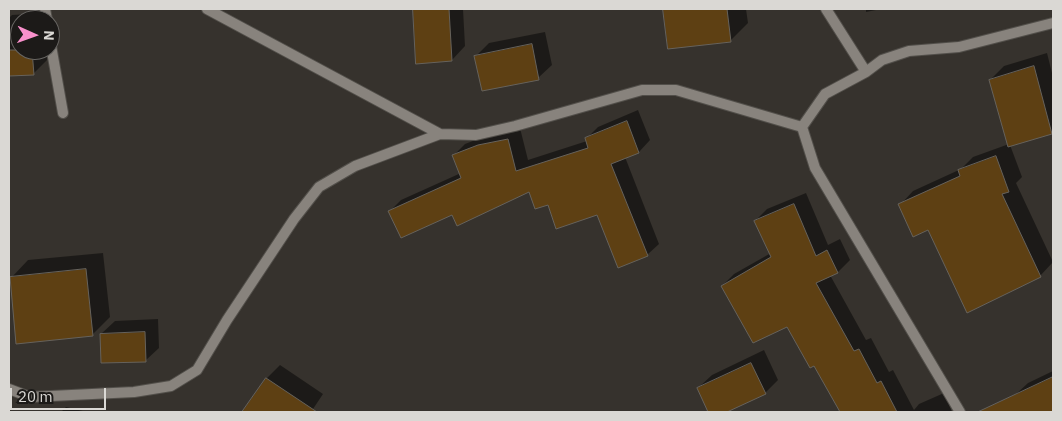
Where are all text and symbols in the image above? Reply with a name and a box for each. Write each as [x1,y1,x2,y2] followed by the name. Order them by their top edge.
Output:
[10,10,60,60] north arrow
[40,30,58,41] text: N
[12,378,109,410] scale bar
[18,387,53,406] text: 20 m

